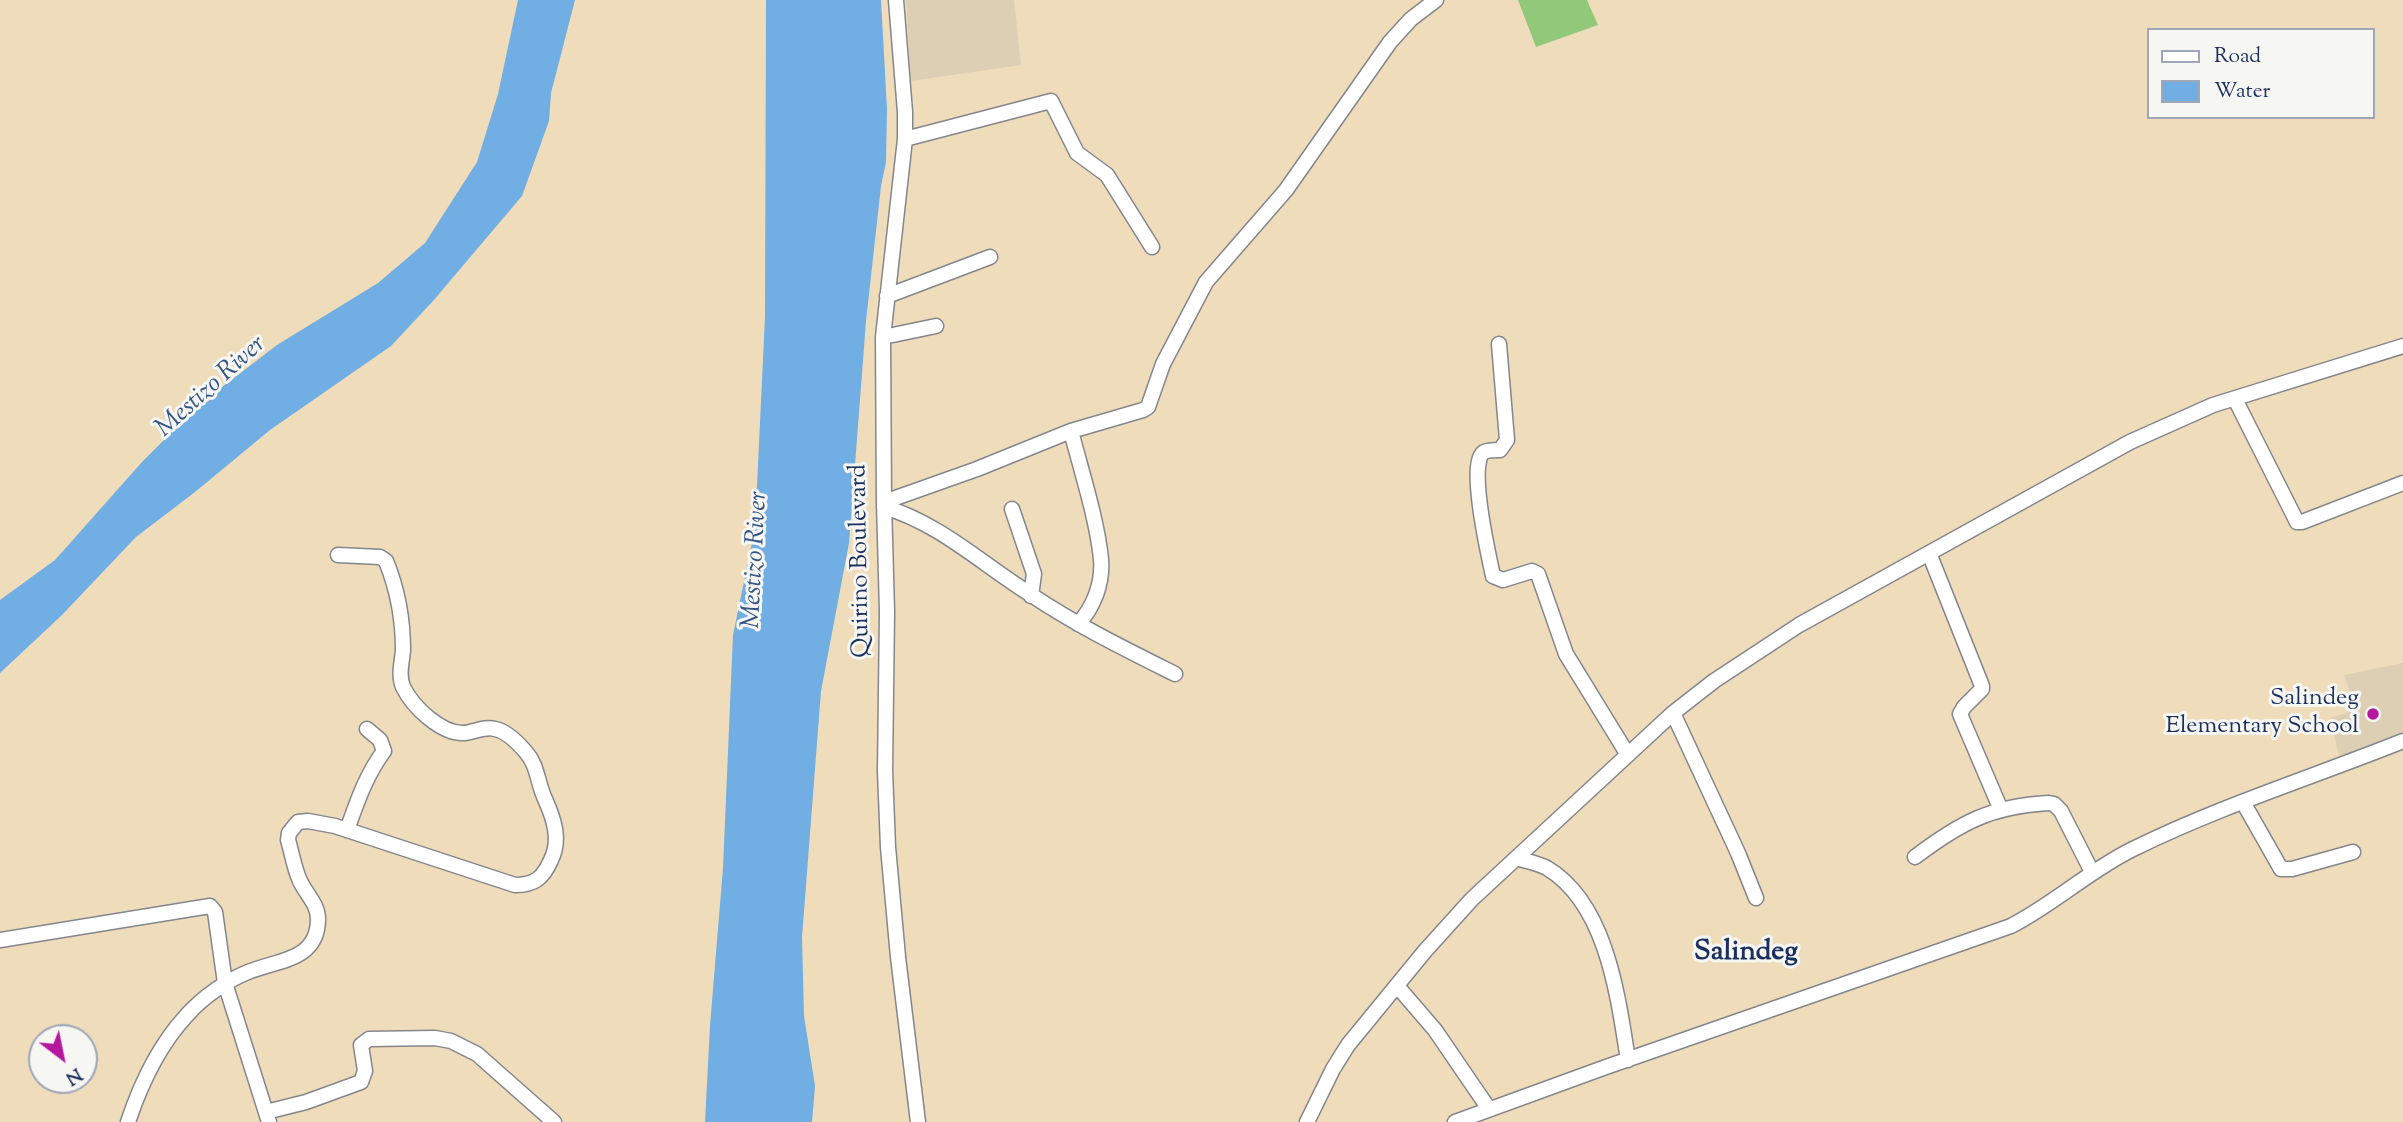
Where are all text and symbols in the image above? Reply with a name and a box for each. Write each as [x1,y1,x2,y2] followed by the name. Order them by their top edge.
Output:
[2148,28,2375,119] legend
[2214,42,2261,72] text: Road
[2214,77,2270,107] text: Water
[150,330,274,446] water label: Mestizo River
[846,464,878,658] street label: Quirino Boulevard
[738,490,776,630] water label: Mestizo River
[2165,686,2359,742] place label: Salindeg Elementary School
[2365,706,2381,722] marker: Salindeg Elementary School
[1694,937,1798,971] district label: Salindeg
[28,1024,98,1094] north arrow
[60,1060,87,1091] text: N

